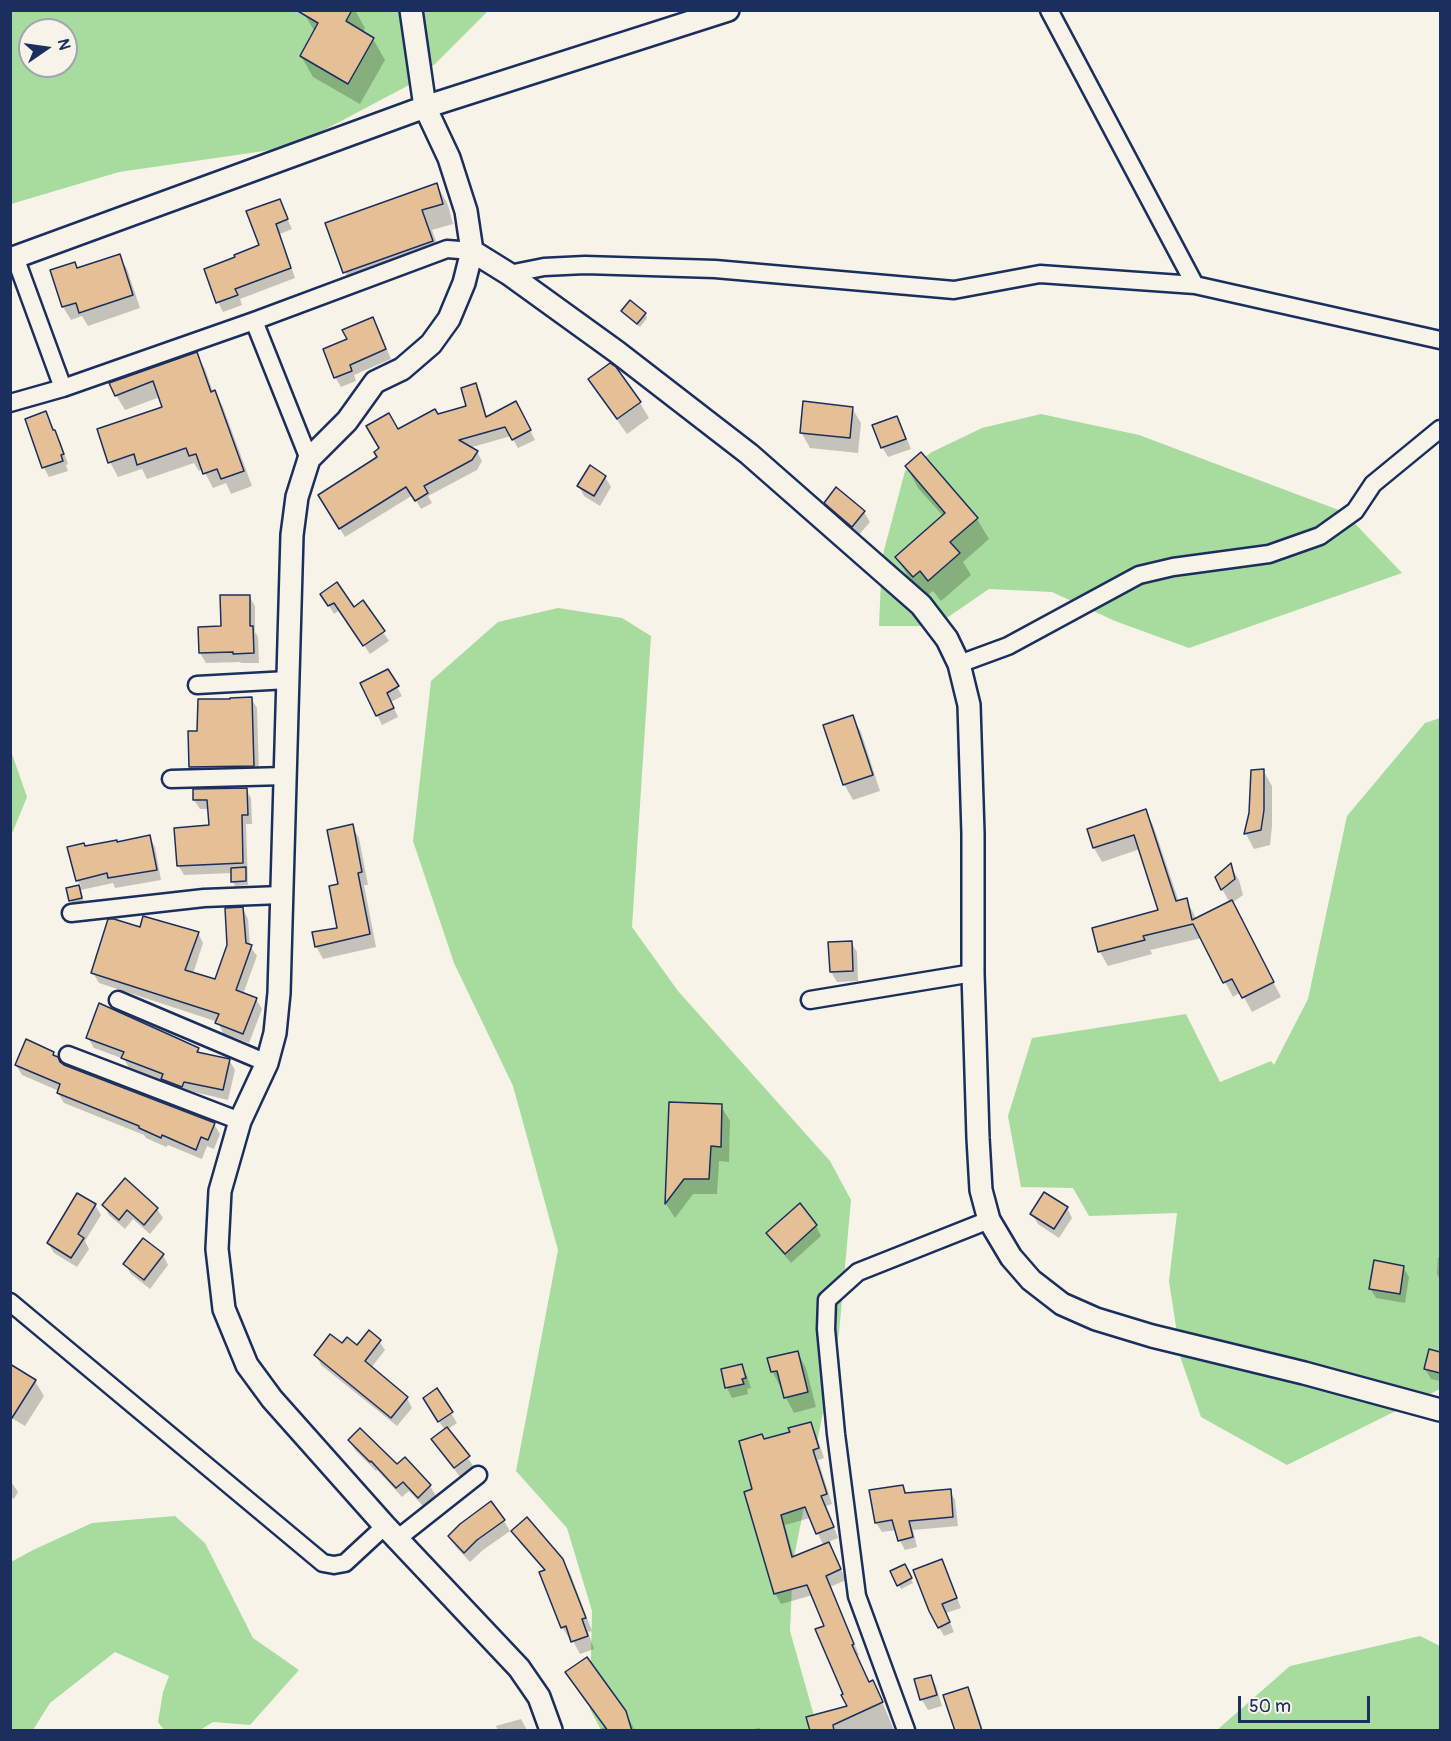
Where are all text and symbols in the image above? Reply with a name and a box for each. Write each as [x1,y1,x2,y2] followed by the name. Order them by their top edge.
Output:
[18,18,78,78] north arrow
[53,37,75,52] text: N
[1241,1684,1373,1722] scale bar
[1249,1695,1291,1718] text: 50 m

